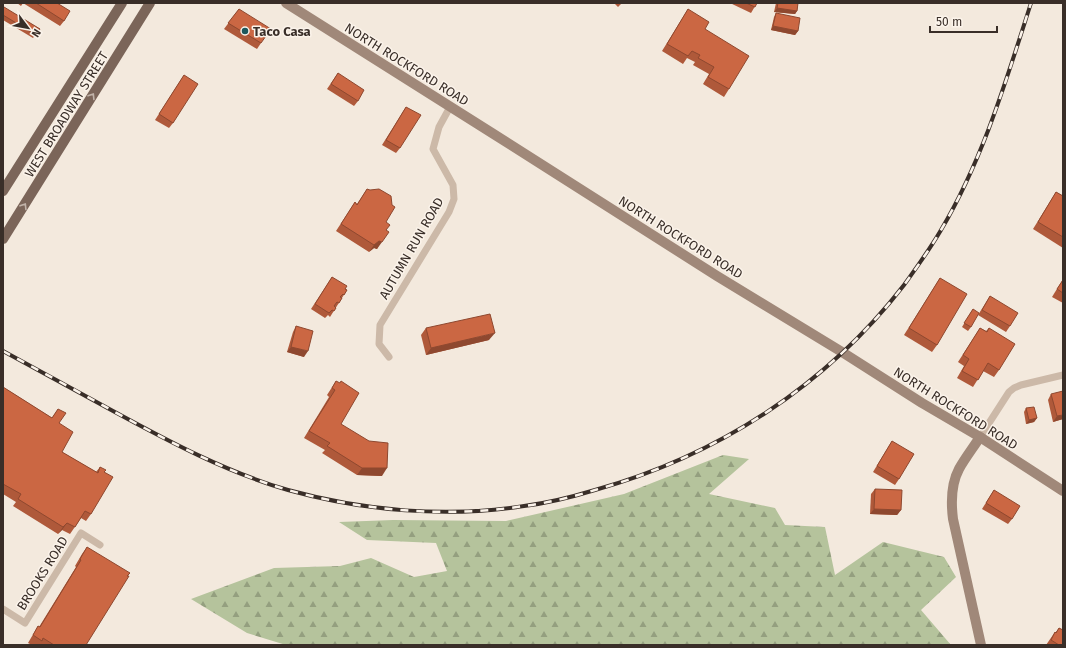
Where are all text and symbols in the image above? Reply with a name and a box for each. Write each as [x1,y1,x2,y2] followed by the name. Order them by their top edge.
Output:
[8,8,48,48] north arrow
[930,8,997,34] scale bar
[936,15,962,29] text: 50 m
[342,20,472,109] street label: NORTH ROCKFORD ROAD
[253,24,311,39] place label: Taco Casa
[29,26,44,40] text: N
[240,26,250,36] marker: Taco Casa
[22,49,111,180] street label: WEST BROADWAY STREET
[88,93,95,100] one-way arrow
[616,193,746,282] street label: NORTH ROCKFORD ROAD
[376,195,447,302] street label: AUTUMN RUN ROAD
[19,203,26,210] one-way arrow
[891,364,1021,453] street label: NORTH ROCKFORD ROAD
[14,534,71,613] street label: BROOKS ROAD

